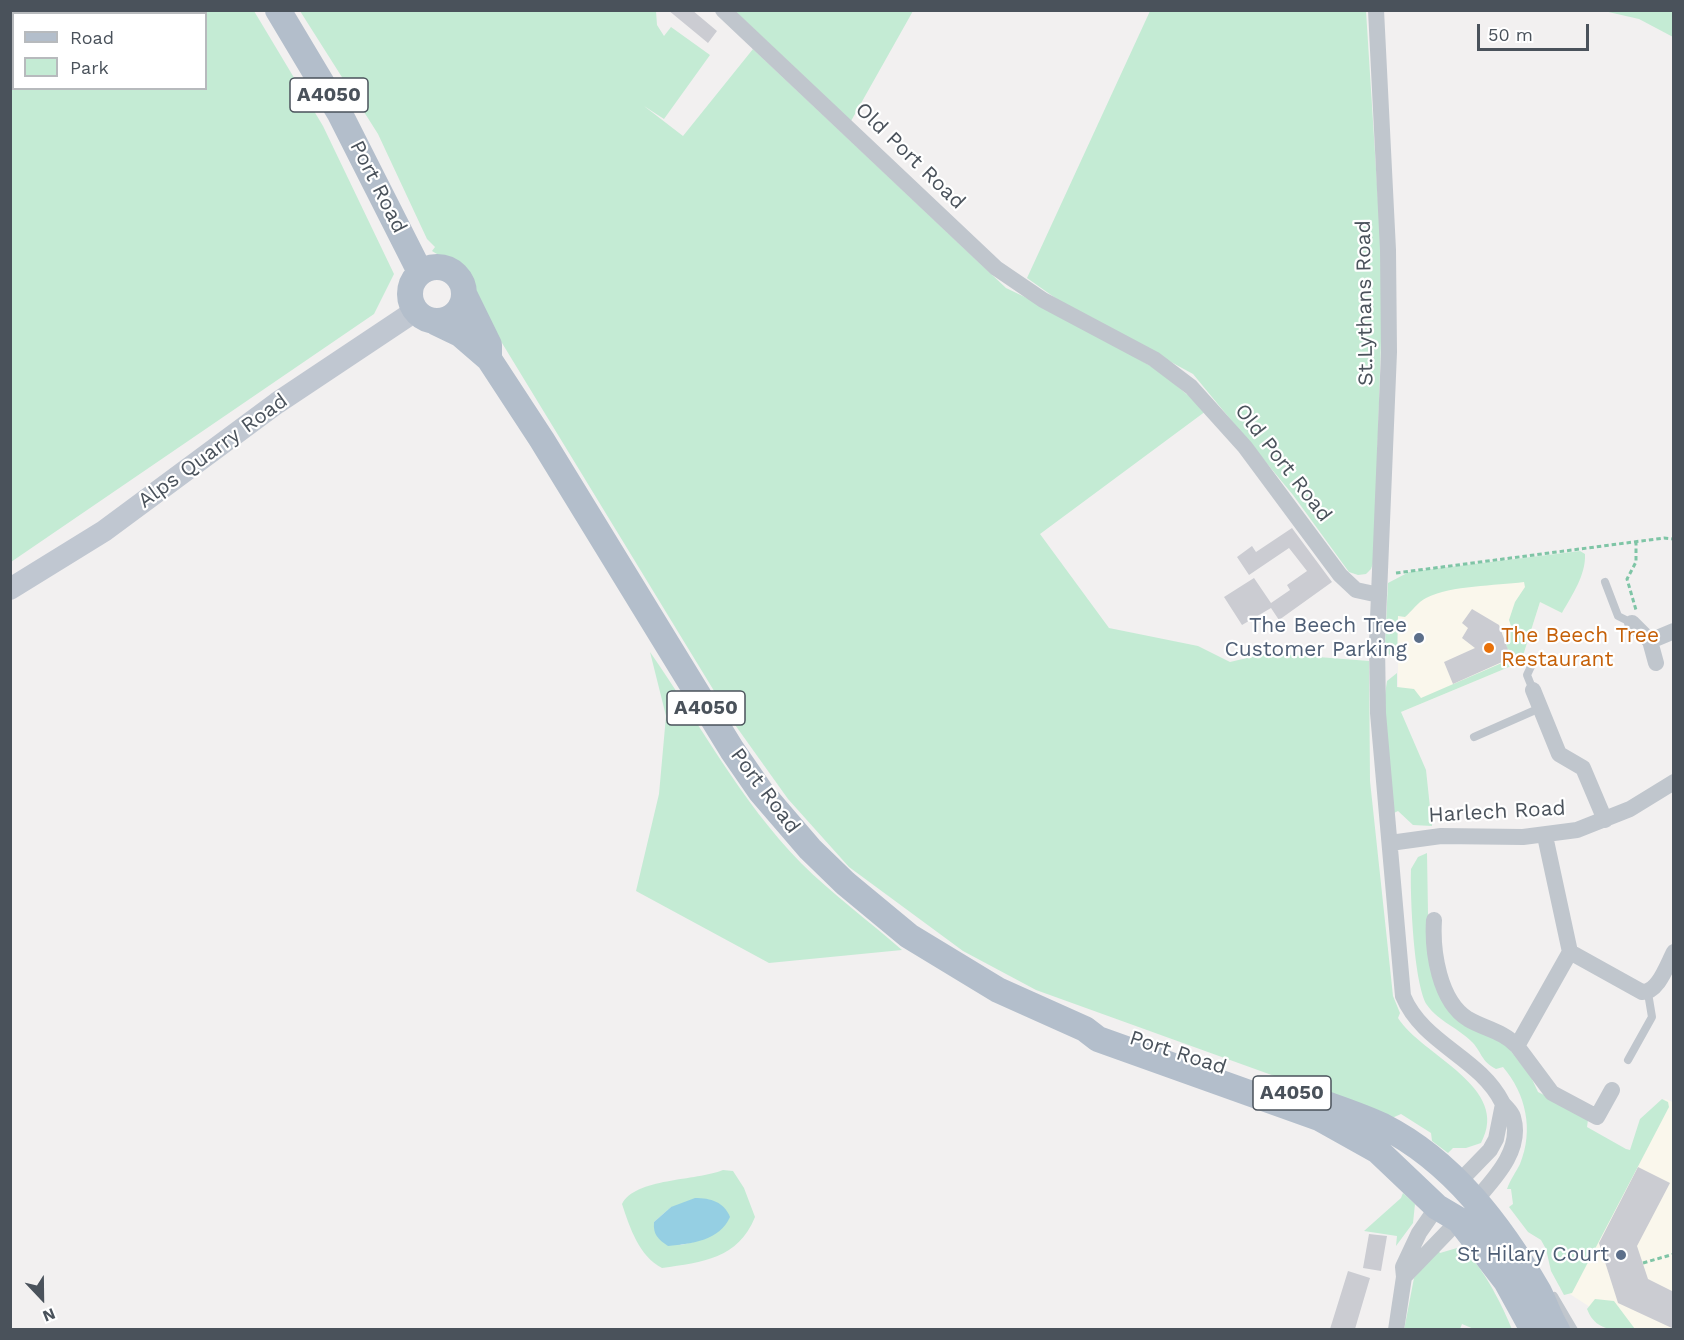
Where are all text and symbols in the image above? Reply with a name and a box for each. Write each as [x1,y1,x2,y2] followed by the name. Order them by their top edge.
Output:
[12,12,207,90] legend
[1480,12,1592,50] scale bar
[1488,24,1533,45] text: 50 m
[70,27,114,48] text: Road
[70,57,109,78] text: Park
[290,78,368,112] road number: A4050
[850,97,970,215] street label: Old Port Road
[344,137,412,237] street label: Port Road
[1351,220,1379,386] street label: St.Lythans Road
[133,388,293,514] street label: Alps Quarry Road
[1229,399,1337,527] street label: Old Port Road
[1224,613,1407,663] place label: The Beech Tree Customer Parking
[1501,623,1659,673] place label: The Beech Tree Restaurant
[1412,631,1426,645] marker: The Beech Tree Customer Parking
[1482,641,1496,655] marker: The Beech Tree Restaurant
[667,691,745,725] road number: A4050
[725,743,805,839] street label: Port Road
[1428,796,1566,828] street label: Harlech Road
[1126,1026,1230,1080] street label: Port Road
[1253,1076,1331,1110] road number: A4050
[1457,1242,1609,1268] place label: St Hilary Court
[1614,1248,1628,1262] marker: St Hilary Court
[12,1268,72,1328] north arrow
[40,1304,58,1326] text: N

